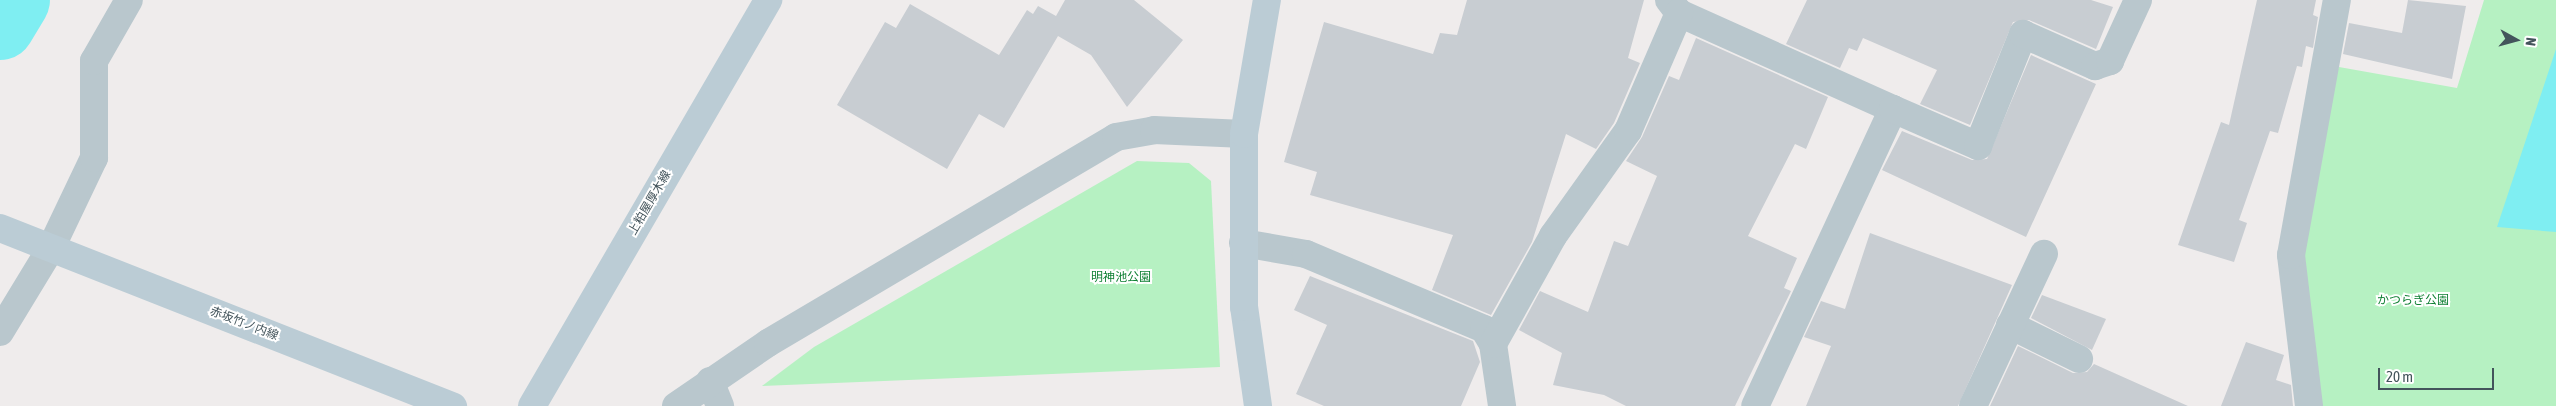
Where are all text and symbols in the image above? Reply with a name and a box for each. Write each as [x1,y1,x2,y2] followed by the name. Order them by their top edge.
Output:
[2491,15,2541,65] north arrow
[2522,37,2539,47] text: N
[626,168,674,238] street label: 上粕屋厚木線
[1091,271,1151,285] park label: 明神池公園
[2377,294,2449,308] park label: かつらぎ公園
[208,304,280,344] street label: 赤坂竹ノ内線
[2381,358,2497,390] scale bar
[2386,368,2413,385] text: 20 m

